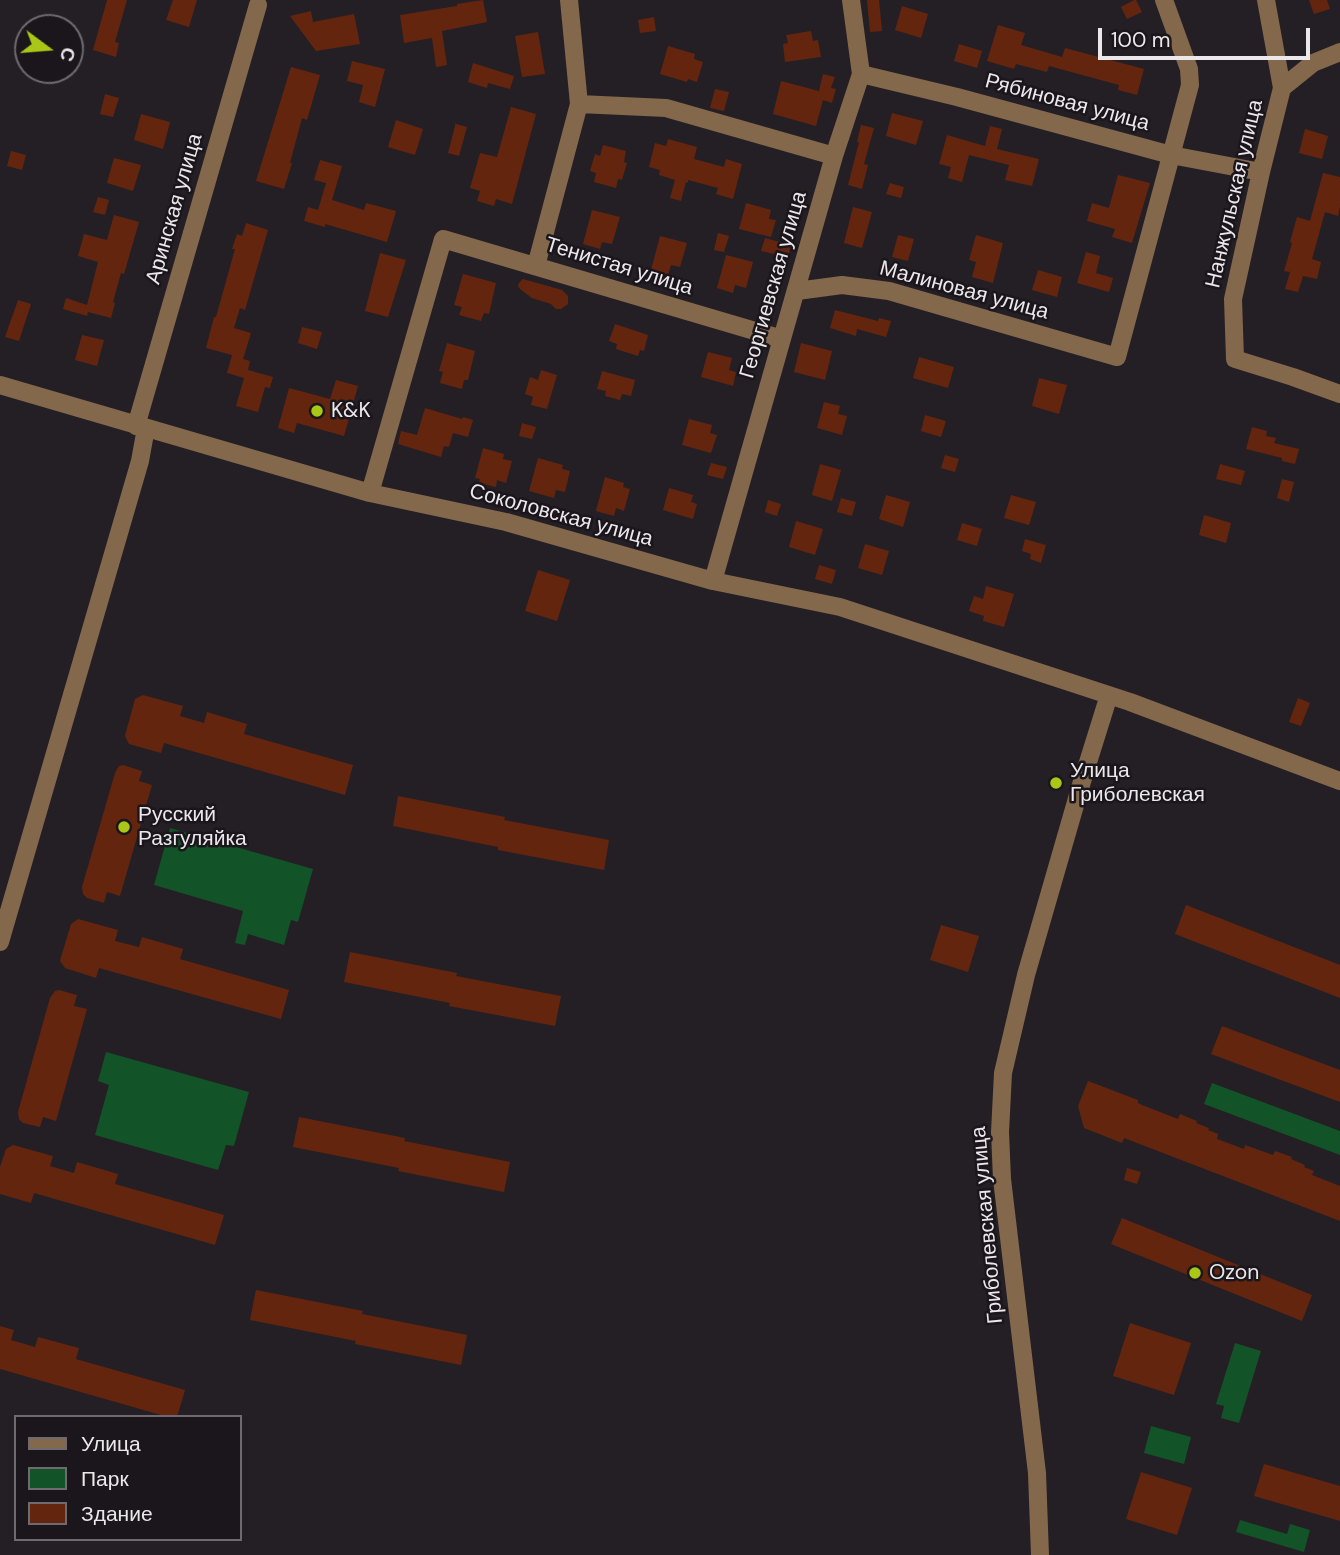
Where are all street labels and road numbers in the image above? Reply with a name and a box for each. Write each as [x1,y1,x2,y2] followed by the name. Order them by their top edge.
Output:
[982,69,1152,137] street label: Рябиновая улица
[1201,97,1269,291] street label: Нанжульская улица
[141,131,209,287] street label: Аринская улица
[735,189,813,381] street label: Георгиевская улица
[542,233,696,301] street label: Тенистая улица
[877,256,1051,326] street label: Малиновая улица
[466,479,656,553] street label: Соколовская улица
[967,1125,1009,1325] street label: Гриболевская улица

